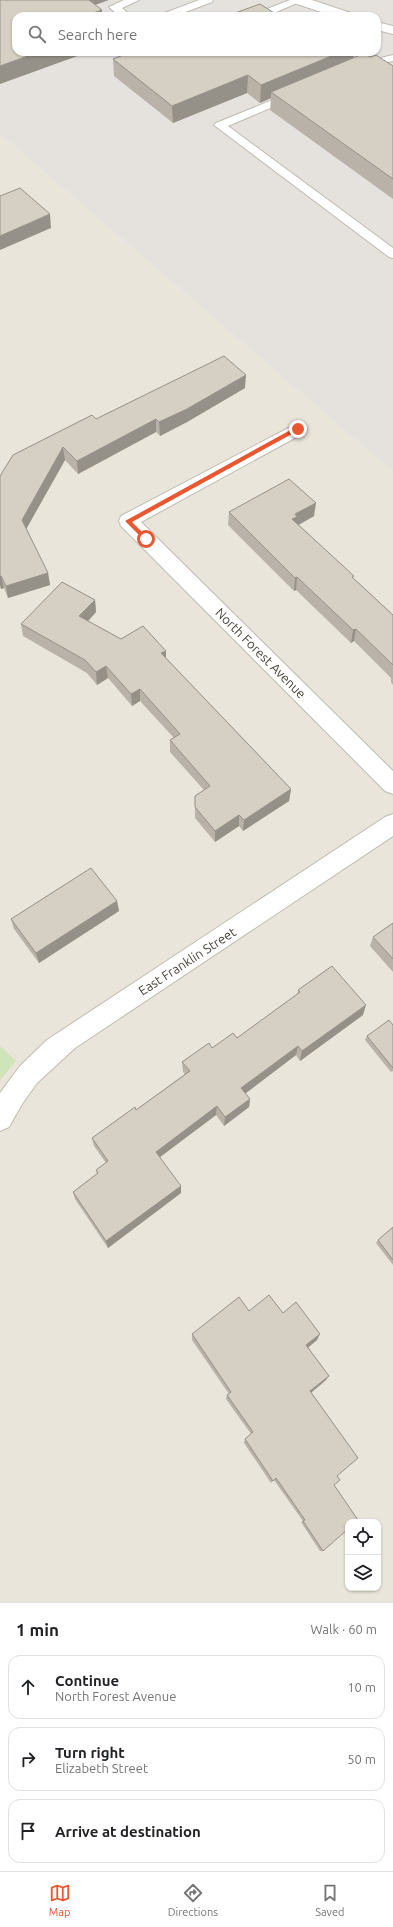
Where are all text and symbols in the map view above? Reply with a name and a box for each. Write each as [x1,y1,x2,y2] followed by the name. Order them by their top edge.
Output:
[12,12,381,56] search box
[26,23,48,45] icon: search
[58,26,137,43] text: Search here
[289,420,307,438] route end
[137,530,155,548] route start
[213,605,309,701] street label: North Forest Avenue
[136,924,238,998] street label: East Franklin Street
[345,1519,381,1591] map controls
[345,1519,381,1555] button: locate
[345,1555,381,1591] button: layers
[16,1620,59,1639] text: 1 min
[311,1622,377,1636] text: Walk · 60 m
[55,1672,119,1689] text: Continue
[17,1676,39,1698] icon: ahead
[347,1680,376,1694] text: 10 m
[55,1689,176,1703] text: North Forest Avenue
[55,1744,125,1761] text: Turn right
[17,1748,39,1770] icon: right
[347,1752,376,1766] text: 50 m
[55,1761,148,1775] text: Elizabeth Street
[17,1820,39,1842] icon: arrive
[55,1823,201,1840] text: Arrive at destination
[49,1882,71,1918] tab: Map
[168,1882,218,1918] tab: Directions
[315,1882,344,1918] tab: Saved

